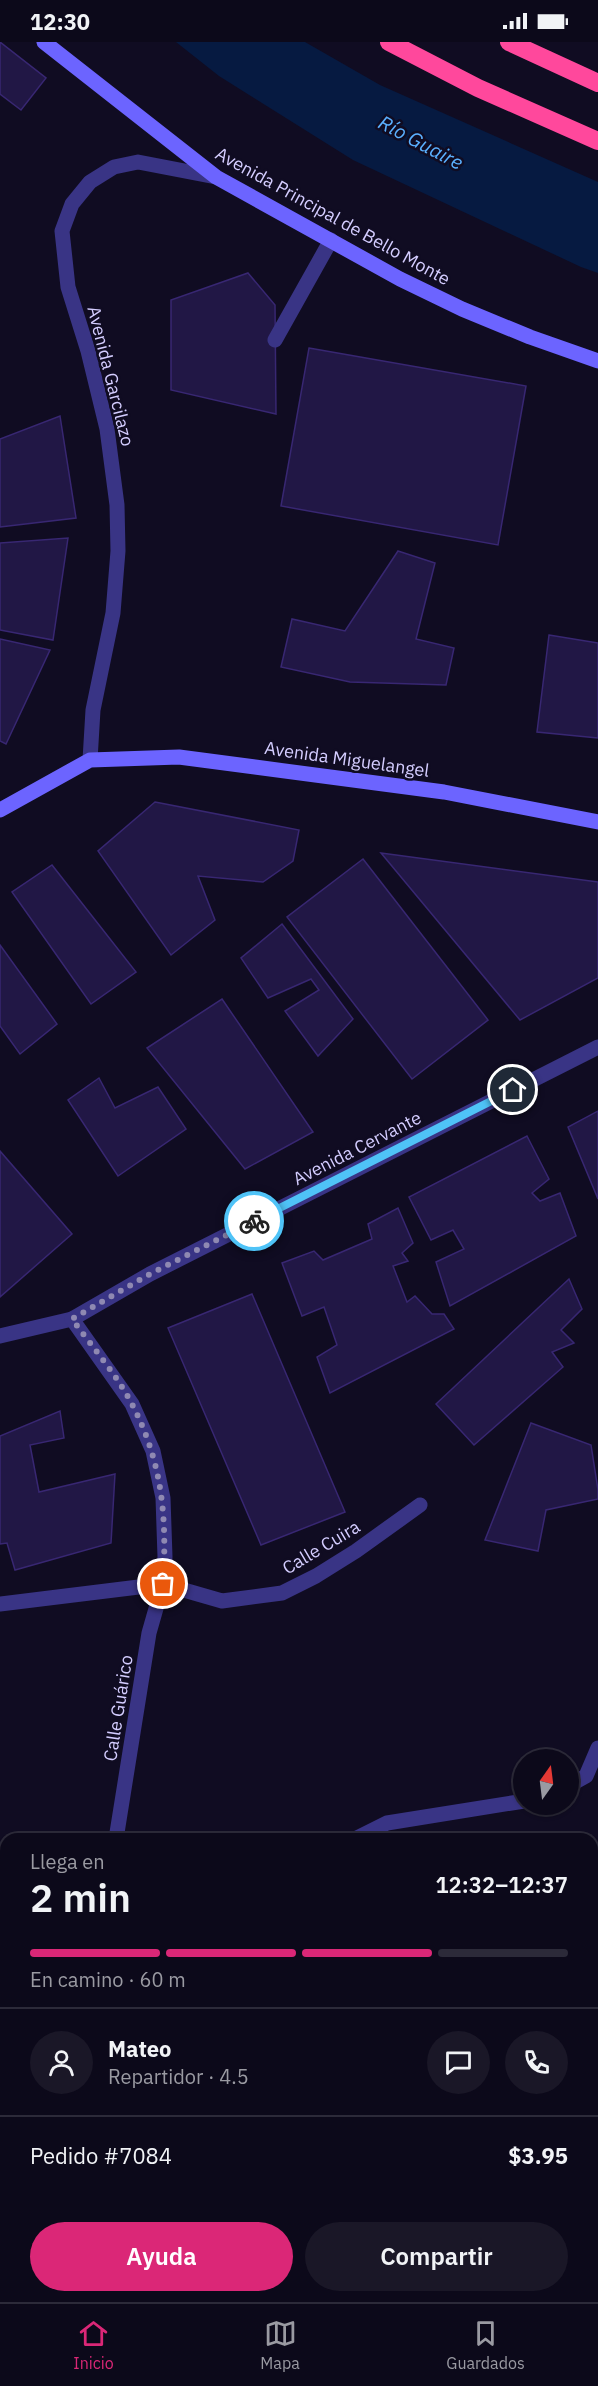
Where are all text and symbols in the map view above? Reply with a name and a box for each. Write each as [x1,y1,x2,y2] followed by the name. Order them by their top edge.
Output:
[30,7,90,36] text: 12:30
[374,108,468,176] water label: Río Guaire
[212,142,455,290] street label: Avenida Principal de Bello Monte
[82,303,140,449] street label: Avenida Garcilazo
[263,736,431,782] street label: Avenida Miguelangel
[487,1064,538,1115] pin
[496,1073,529,1106] icon: home
[289,1106,425,1190] street label: Avenida Cervante
[224,1191,284,1251] courier
[238,1205,271,1238] icon: bike
[278,1515,364,1579] street label: Calle Cuira
[137,1558,188,1609] pin
[146,1567,179,1600] icon: bag
[98,1653,138,1763] street label: Calle Guárico
[513,1749,579,1815] north arrow
[513,1749,579,1815] map controls
[30,1848,105,1875] text: Llega en
[435,1870,568,1899] text: 12:32–12:37
[30,1872,131,1923] text: 2 min
[30,1966,186,1993] text: En camino · 60 m
[30,2031,93,2094] button: person
[427,2031,490,2094] button: chat
[505,2031,568,2094] button: phone
[108,2034,172,2063] text: Mateo
[108,2063,249,2090] text: Repartidor · 4.5
[30,2141,172,2170] text: Pedido #7084
[508,2141,568,2170] text: $3.95
[30,2222,293,2291] button: Ayuda
[305,2222,568,2291] button: Compartir
[73,2317,114,2373] tab: Inicio
[260,2317,300,2373] tab: Mapa
[446,2317,525,2373] tab: Guardados

